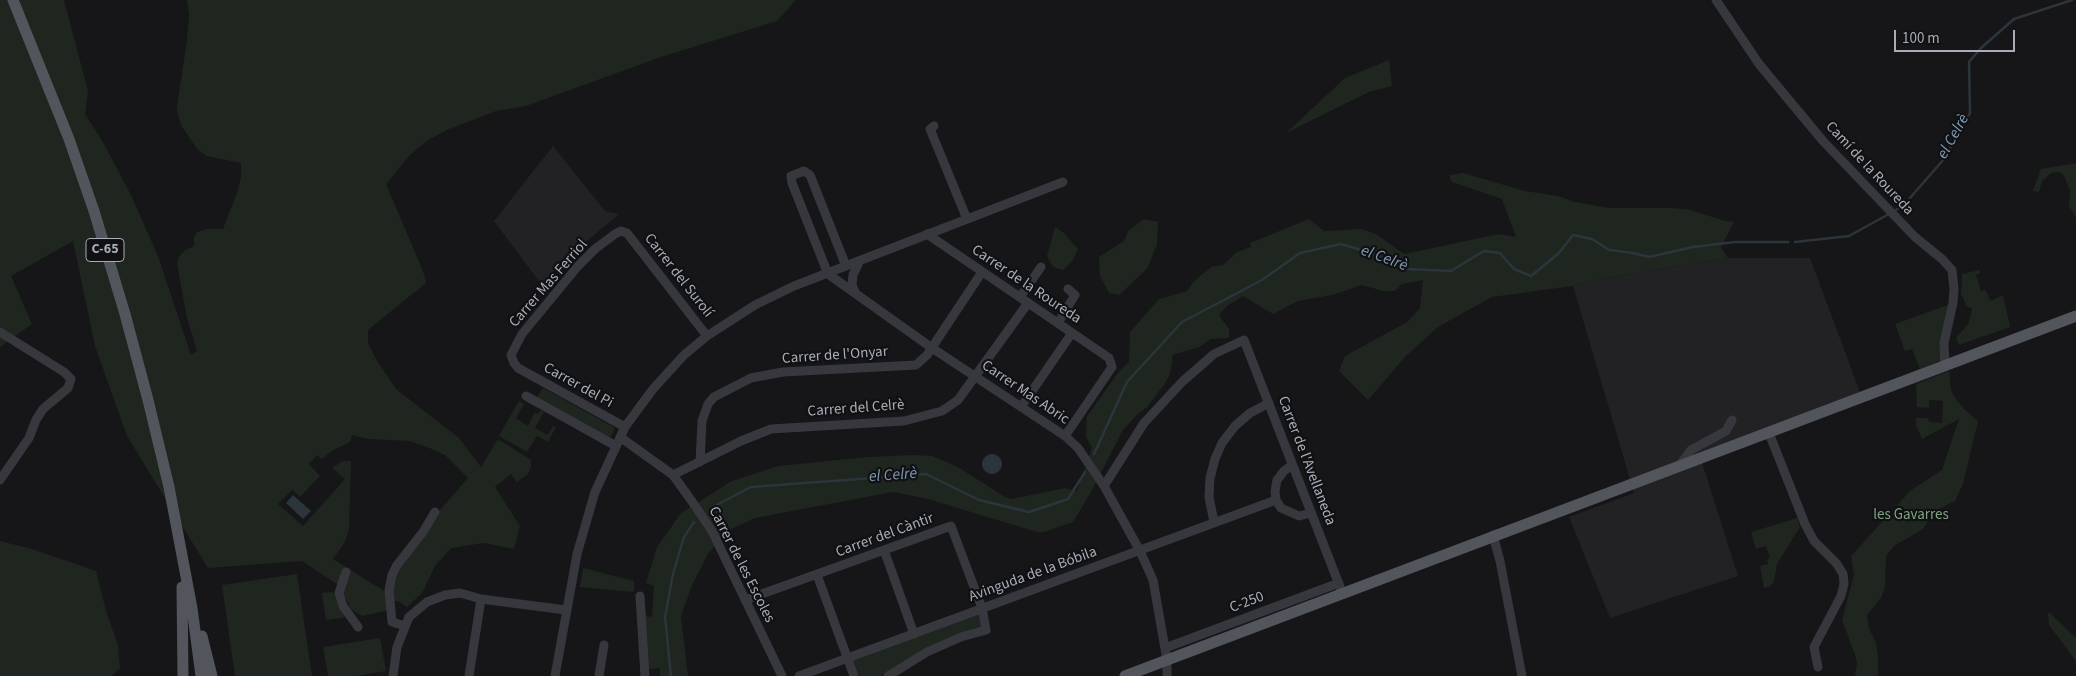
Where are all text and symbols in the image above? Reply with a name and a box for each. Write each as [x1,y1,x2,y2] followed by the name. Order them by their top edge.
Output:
[1896,20,2017,52] scale bar
[1902,28,1940,49] text: 100 m
[1934,111,1974,163] water label: el Celrè
[1821,118,1917,220] street label: Camí de la Roureda
[640,230,716,322] street label: Carrer del Surolí
[506,236,592,332] street label: Carrer Mas Ferriol
[86,238,124,262] road number: C-65
[968,242,1084,328] street label: Carrer de la Roureda
[1358,242,1410,276] water label: el Celrè
[782,343,888,369] street label: Carrer de l'Onyar
[978,357,1072,429] street label: Carrer Mas Abric
[540,360,616,412] street label: Carrer del Pi
[1273,394,1339,528] street label: Carrer de l'Avellaneda
[807,397,905,421] street label: Carrer del Celrè
[868,465,918,487] water label: el Celrè
[704,504,778,626] street label: Carrer de les Escoles
[1873,507,1949,525] park label: les Gavarres
[834,510,936,562] street label: Carrer del Càntir
[966,543,1100,607] street label: Avinguda de la Bóbila
[1227,588,1267,618] street label: C-250

